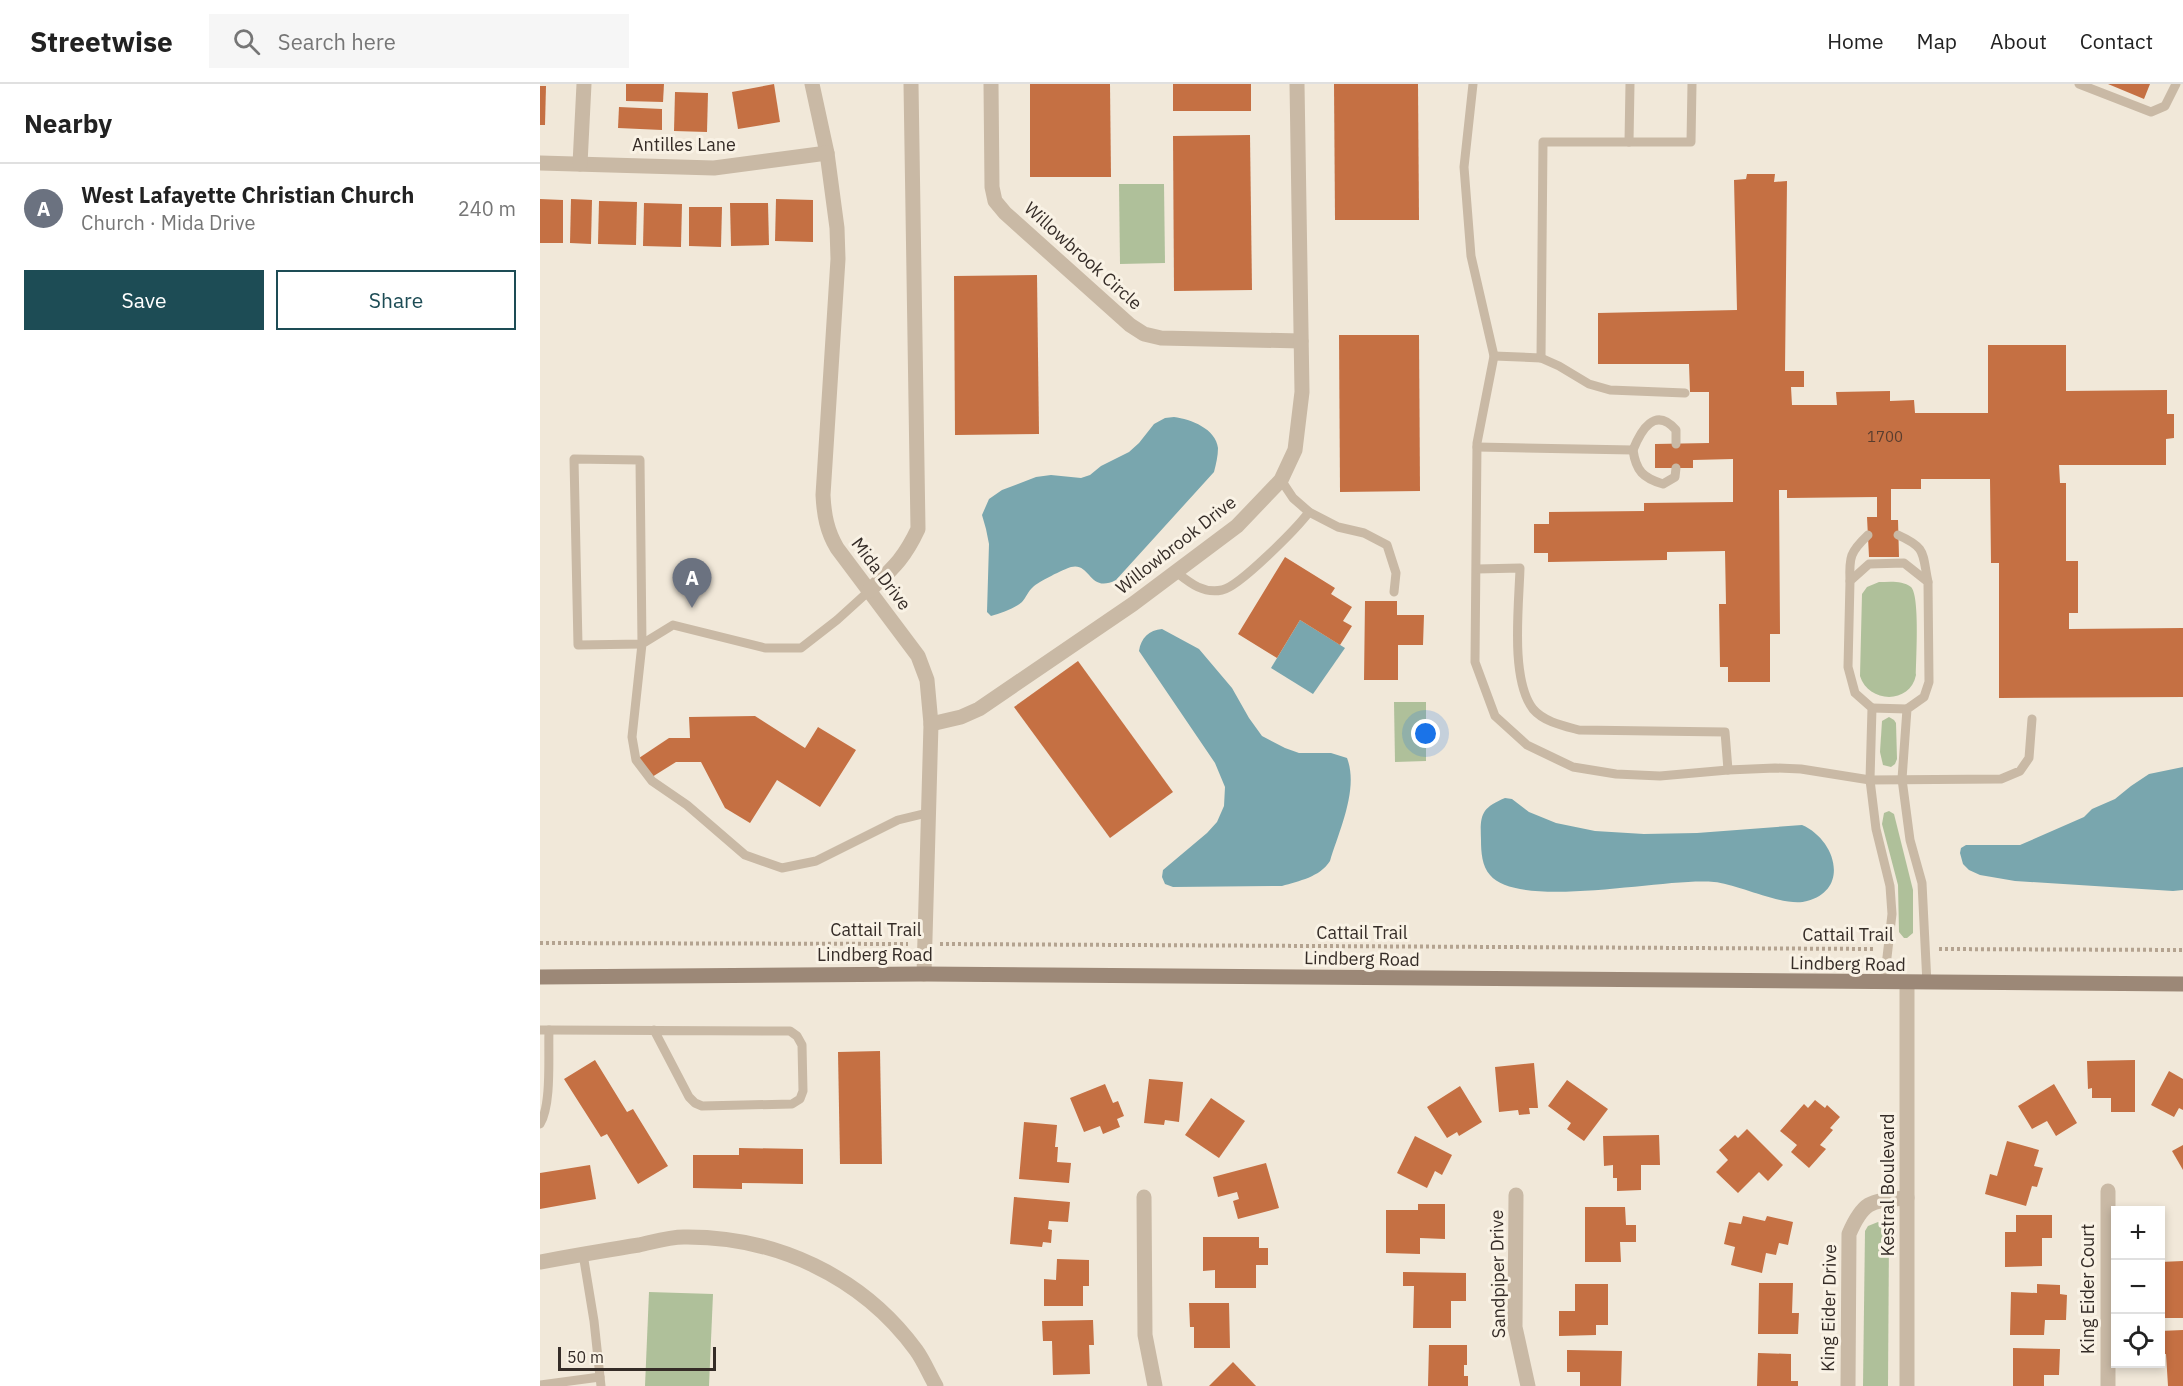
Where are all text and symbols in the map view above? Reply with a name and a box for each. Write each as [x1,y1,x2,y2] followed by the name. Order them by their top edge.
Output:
[209,14,629,68] search box
[30,23,173,60] text: Streetwise
[230,25,263,58] icon: search
[278,27,396,56] text: Search here
[1827,27,1884,55] text: Home
[1917,27,1957,55] text: Map
[1990,27,2047,55] text: About
[2080,27,2153,55] text: Contact
[24,106,112,140] text: Nearby
[632,133,736,156] street label: Antilles Lane
[81,180,414,209] text: West Lafayette Christian Church
[37,195,50,222] text: A
[458,195,516,222] text: 240 m
[1020,197,1147,315] street label: Willowbrook Circle
[81,209,255,236] text: Church · Mida Drive
[24,270,264,330] button: Save
[276,270,516,330] button: Share
[1867,427,1903,446] house number: 1700
[1111,490,1241,599] street label: Willowbrook Drive
[847,533,916,615] street label: Mida Drive
[672,558,712,608] pin: A
[1411,719,1440,748] your location
[830,918,922,941] street label: Cattail Trail
[1316,921,1408,944] street label: Cattail Trail
[1802,923,1894,946] street label: Cattail Trail
[817,943,933,966] street label: Lindberg Road
[1304,946,1420,971] street label: Lindberg Road
[1790,951,1906,976] street label: Lindberg Road
[1876,1113,1899,1257] street label: Kestral Boulevard
[2111,1206,2165,1368] map controls
[2111,1206,2165,1260] button: +
[1485,1209,1510,1339] street label: Sandpiper Drive
[2076,1224,2099,1354] street label: King Eider Court
[1816,1244,1841,1372] street label: King Eider Drive
[2111,1260,2165,1314] button: −
[2111,1314,2165,1368] button: locate
[558,1344,716,1372] scale bar
[567,1347,604,1367] text: 50 m

